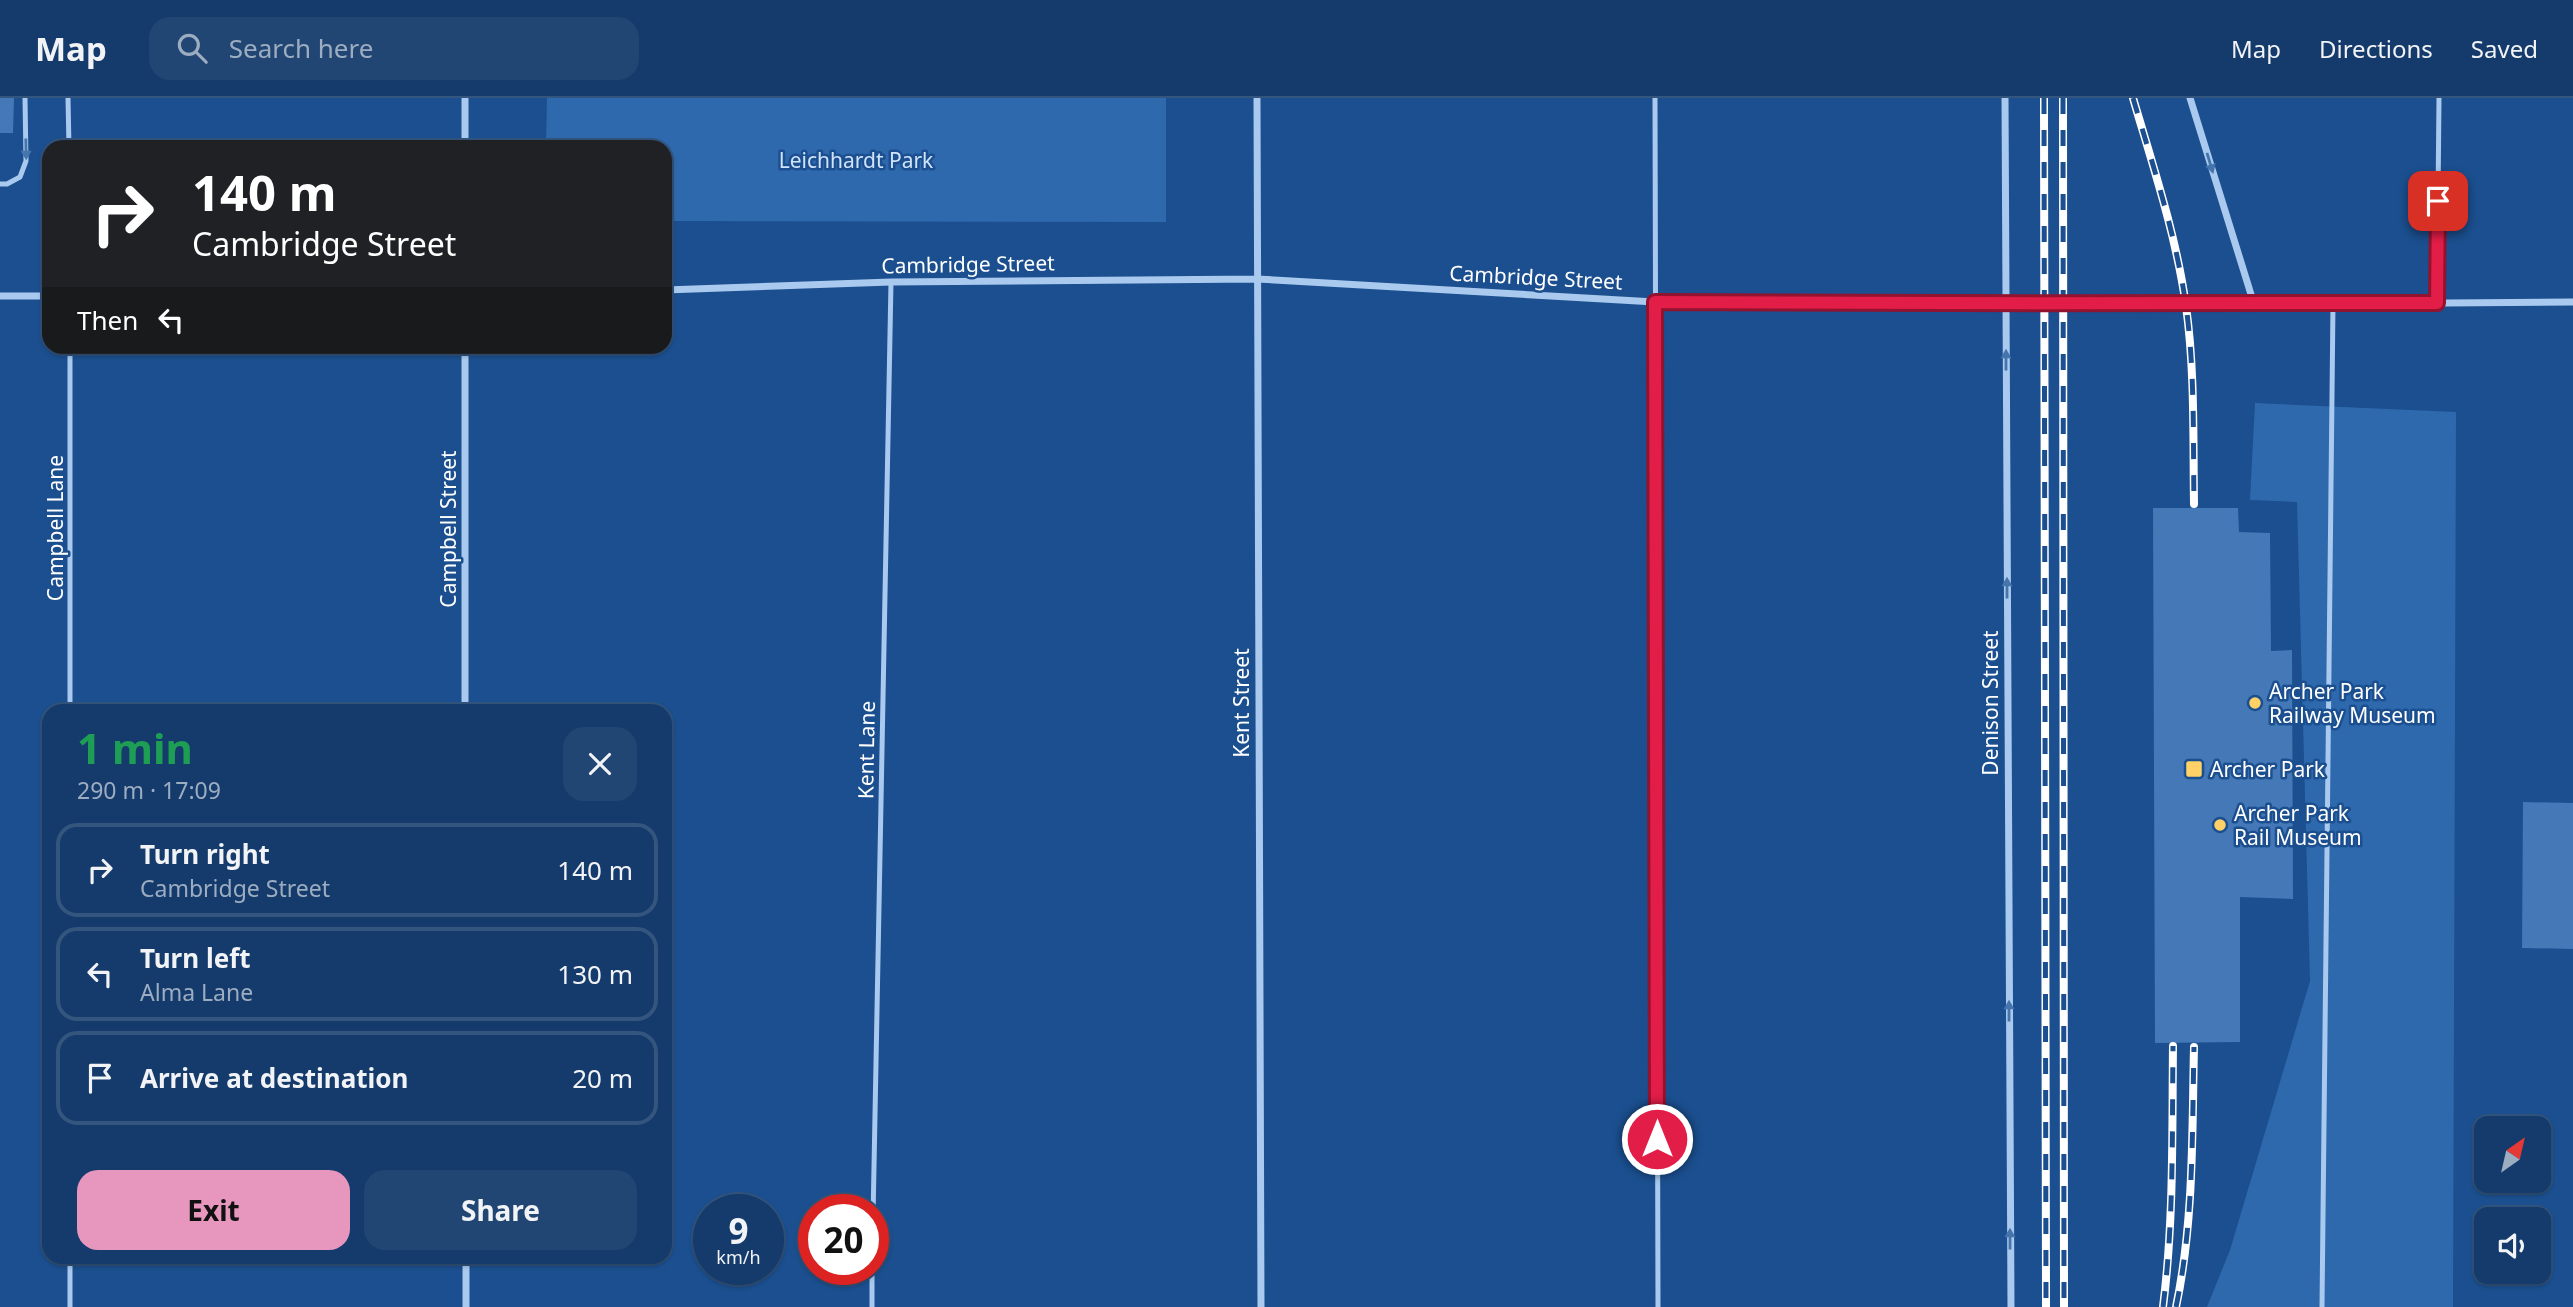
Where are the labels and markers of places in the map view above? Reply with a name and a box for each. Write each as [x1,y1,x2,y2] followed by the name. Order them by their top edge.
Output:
[2408,171,2468,231] pin
[2269,677,2436,729] place label: Archer Park Railway Museum
[2247,695,2263,711] marker: Archer Park Railway Museum
[2210,755,2326,783] place label: Archer Park
[2184,759,2204,779] marker: Archer Park
[2234,799,2362,851] place label: Archer Park Rail Museum
[2212,817,2228,833] marker: Archer Park Rail Museum

